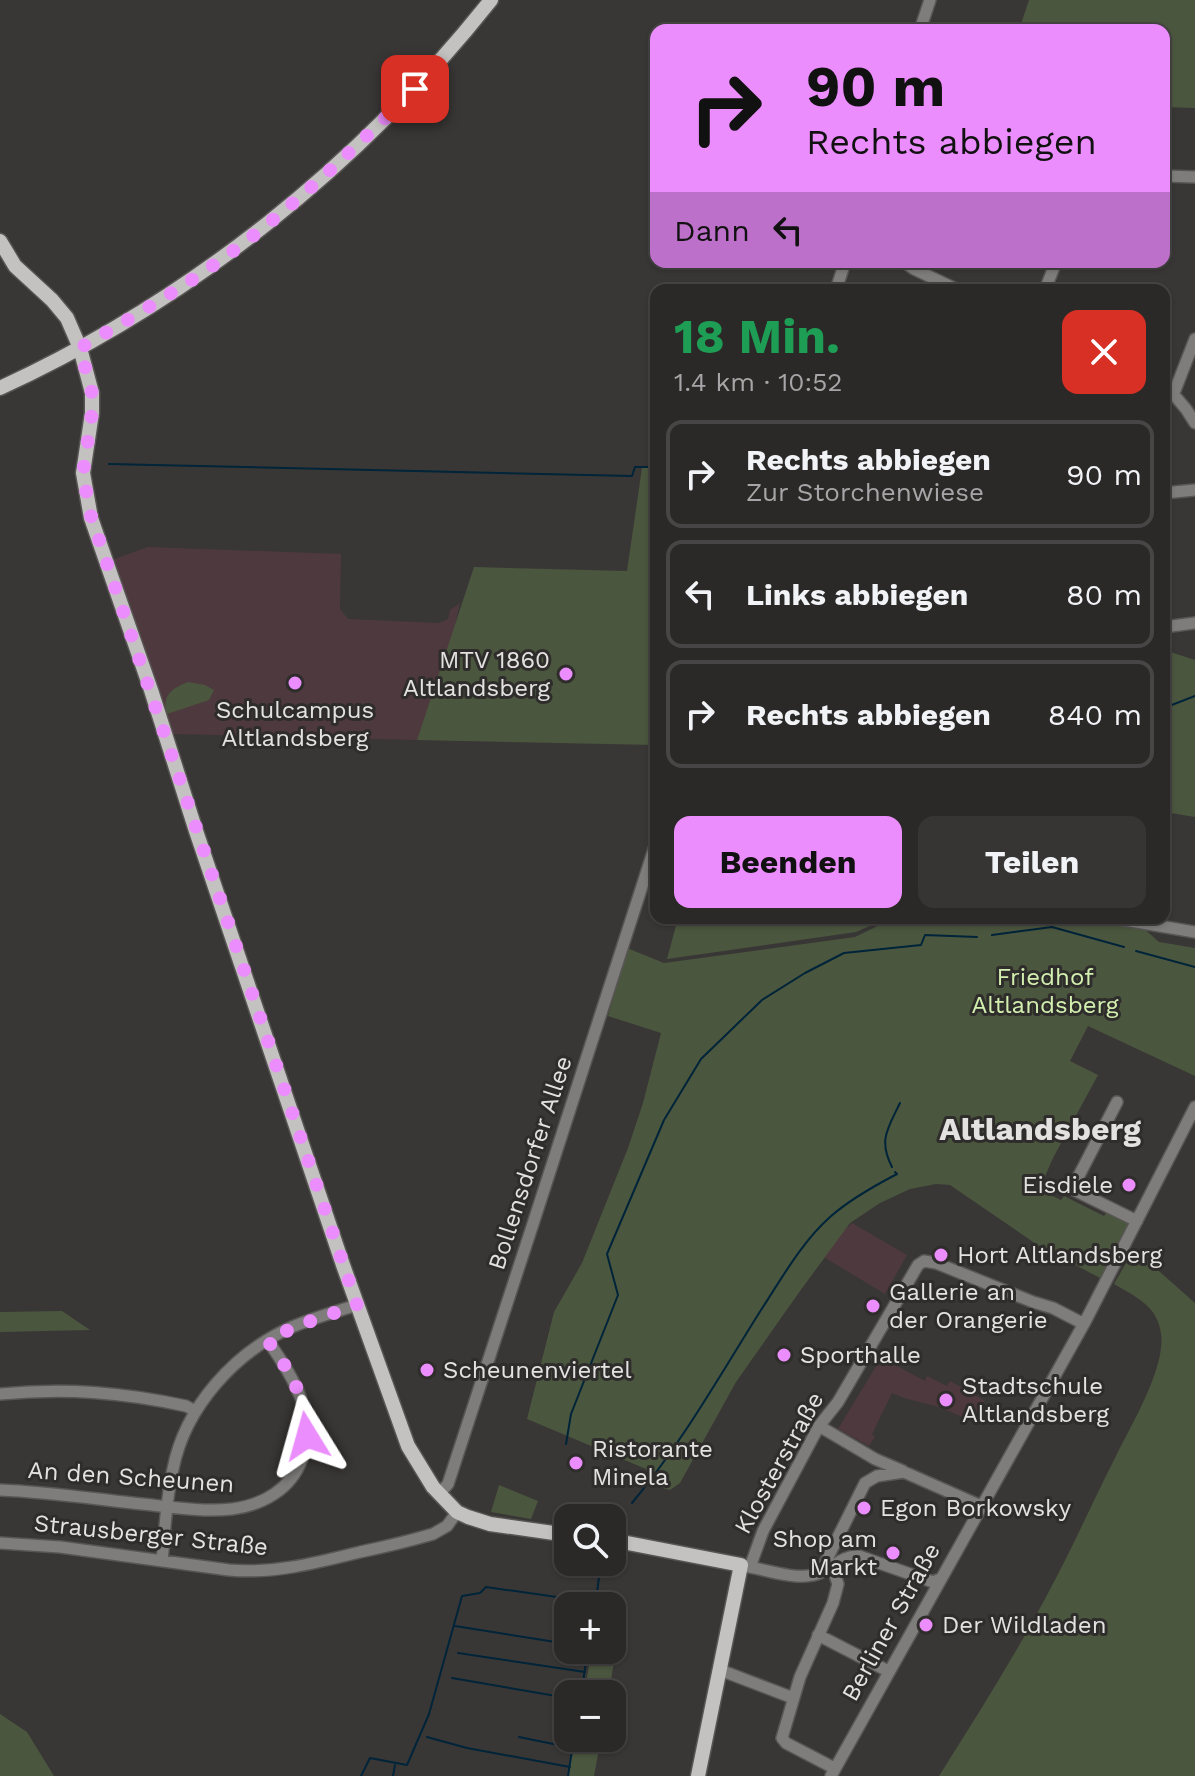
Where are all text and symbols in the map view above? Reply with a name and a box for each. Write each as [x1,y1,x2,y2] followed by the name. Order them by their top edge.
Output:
[806,54,945,120] text: 90 m
[381,55,449,123] pin
[674,56,778,160] icon: right
[393,67,437,111] icon: arrive
[806,121,1097,163] text: Rechts abbiegen
[766,208,810,252] icon: left
[674,213,750,248] text: Dann
[674,308,840,365] text: 18 Min.
[1062,310,1146,394] button: close
[674,367,842,397] text: 1.4 km · 10:52
[746,442,991,477] text: Rechts abbiegen
[678,452,722,496] icon: right
[1066,457,1142,492] text: 90 m
[746,477,984,507] text: Zur Storchenwiese
[678,572,722,616] icon: left
[746,577,968,612] text: Links abbiegen
[1066,577,1142,612] text: 80 m
[403,646,550,702] place label: MTV 1860 Altlandsberg
[557,665,575,683] marker: MTV 1860 Altlandsberg
[286,674,304,692] marker: Schulcampus Altlandsberg
[678,692,722,736] icon: right
[216,696,374,752] place label: Schulcampus Altlandsberg
[746,697,991,732] text: Rechts abbiegen
[1048,697,1142,732] text: 840 m
[674,816,902,908] button: Beenden
[918,816,1146,908] button: Teilen
[971,963,1119,1019] park label: Friedhof Altlandsberg
[482,1053,578,1273] street label: Bollensdorfer Allee
[939,1110,1141,1148] district label: Altlandsberg
[1022,1171,1113,1199] place label: Eisdiele
[1120,1176,1138,1194] marker: Eisdiele
[957,1241,1163,1269] place label: Hort Altlandsberg
[932,1246,950,1264] marker: Hort Altlandsberg
[889,1278,1048,1334] place label: Gallerie an der Orangerie
[864,1297,882,1315] marker: Gallerie an der Orangerie
[800,1341,921,1369] place label: Sporthalle
[775,1346,793,1364] marker: Sporthalle
[443,1356,632,1384] place label: Scheunenviertel
[418,1361,436,1379] marker: Scheunenviertel
[962,1372,1109,1428] place label: Stadtschule Altlandsberg
[729,1387,829,1539] street label: Klosterstraße
[937,1391,955,1409] marker: Stadtschule Altlandsberg
[265,1394,349,1478] position arrow
[592,1435,713,1491] place label: Ristorante Minela
[567,1454,585,1472] marker: Ristorante Minela
[27,1456,235,1498] street label: An den Scheunen
[880,1494,1072,1522] place label: Egon Borkowsky
[855,1499,873,1517] marker: Egon Borkowsky
[554,1504,626,1752] map controls
[554,1504,626,1576] button: search
[33,1509,269,1561] street label: Strausberger Straße
[773,1525,877,1581] place label: Shop am Markt
[836,1538,946,1706] street label: Berliner Straße
[884,1544,902,1562] marker: Shop am Markt
[554,1592,626,1664] button: +
[942,1611,1107,1639] place label: Der Wildladen
[917,1616,935,1634] marker: Der Wildladen
[554,1680,626,1752] button: −

